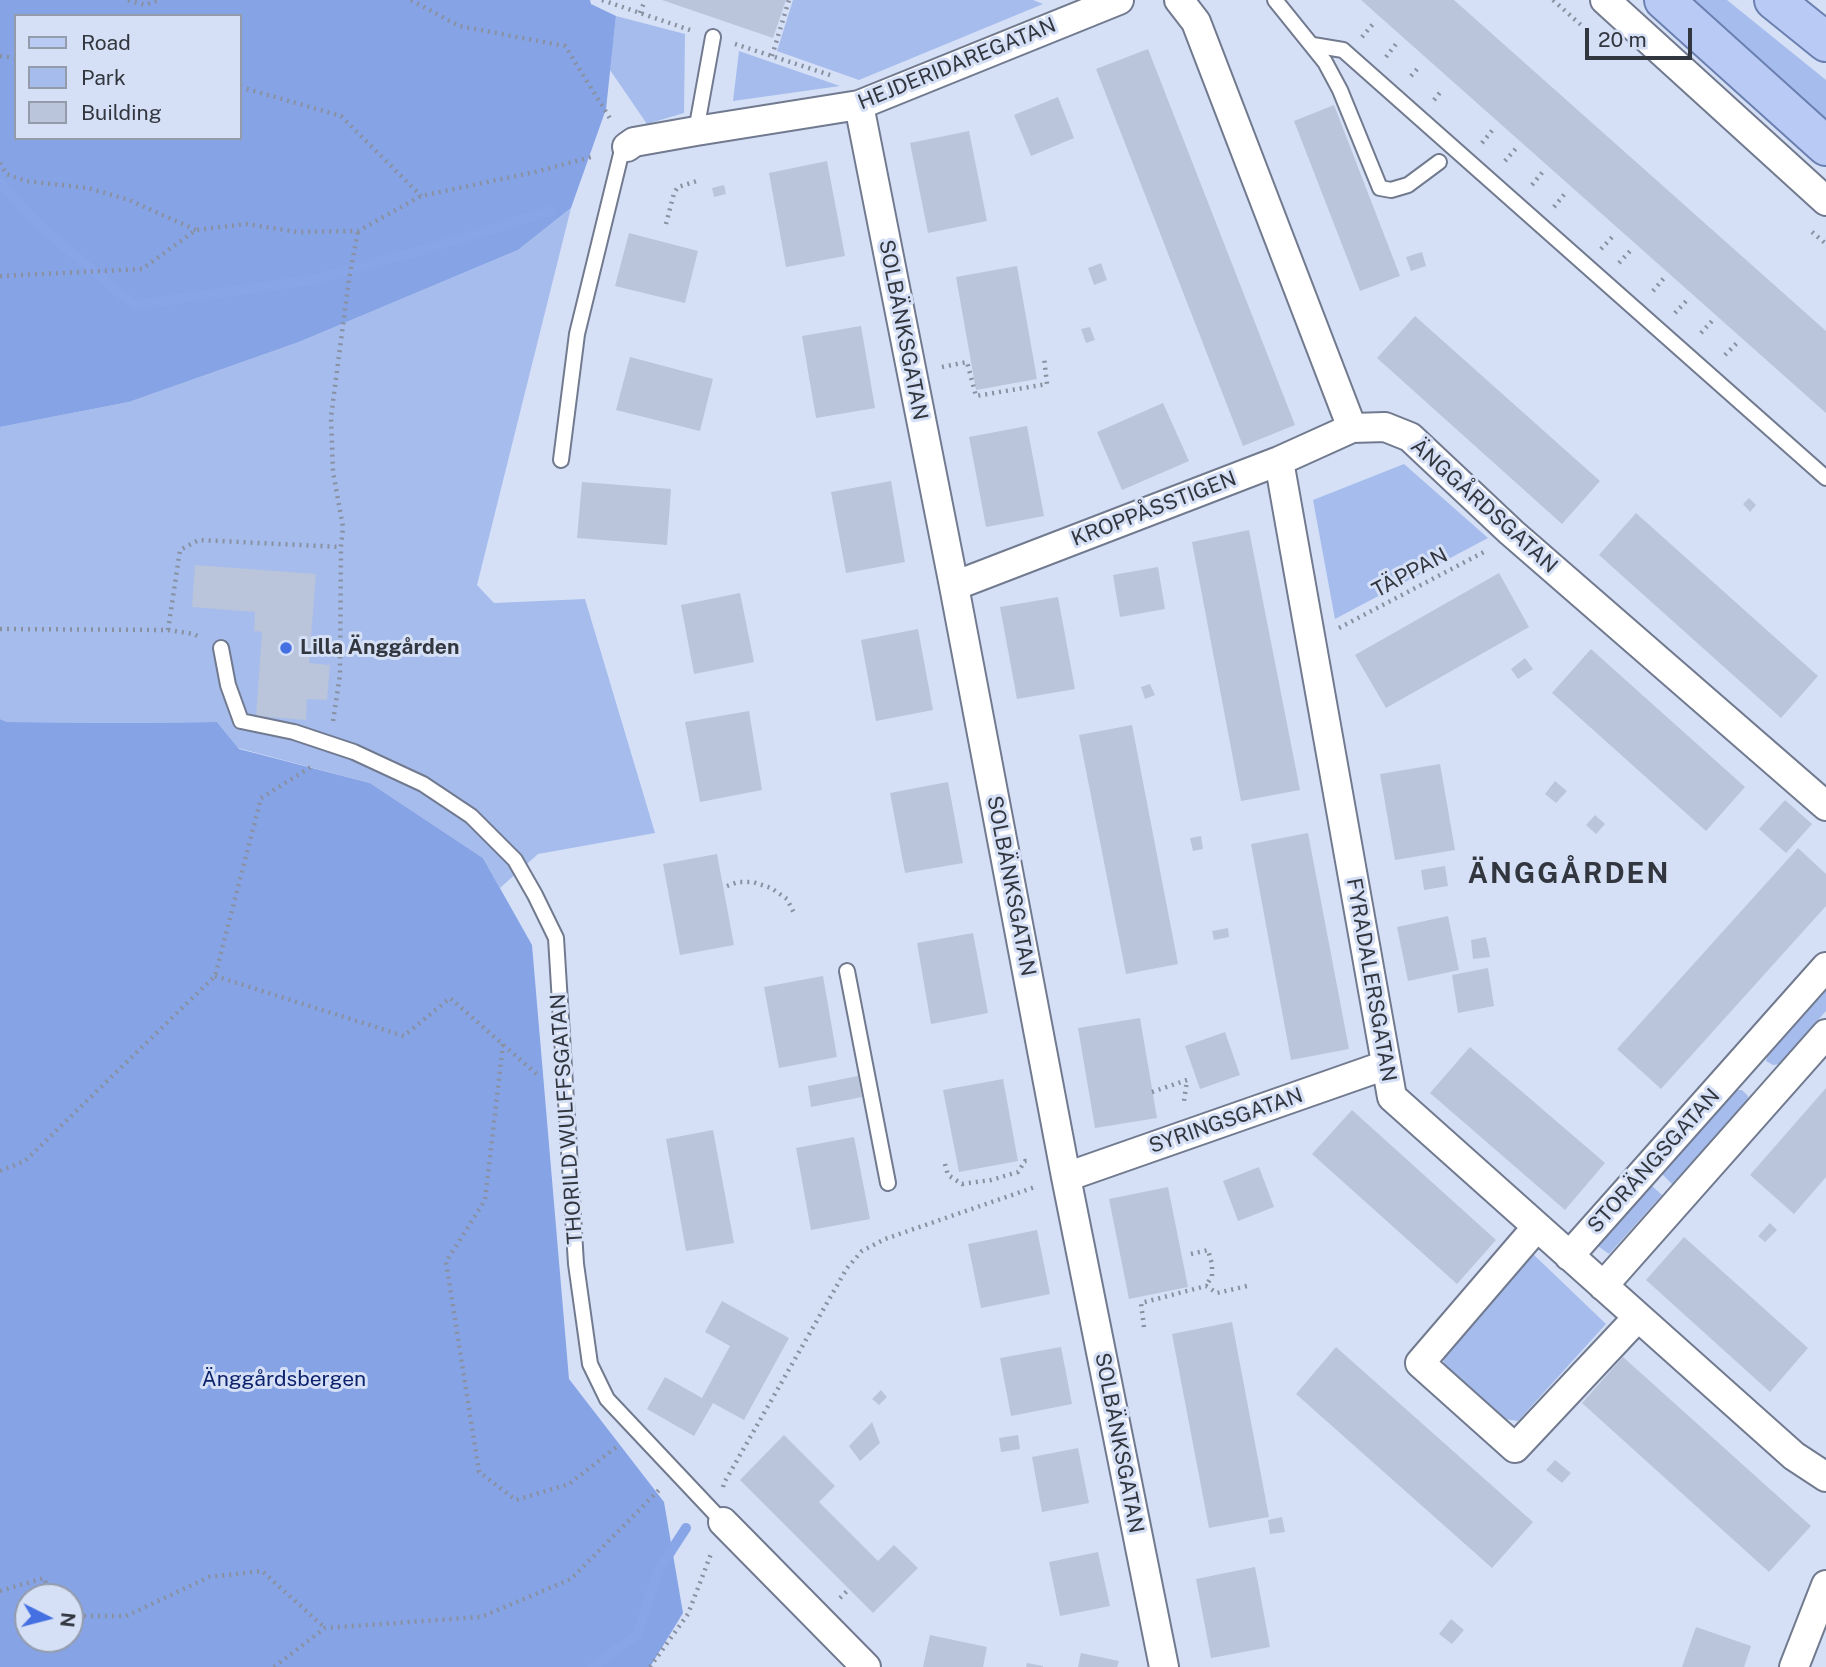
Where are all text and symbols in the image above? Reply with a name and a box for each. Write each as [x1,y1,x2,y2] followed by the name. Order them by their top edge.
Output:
[854,13,1060,115] street label: HEJDERIDAREGATAN
[14,14,242,140] legend
[1588,14,1695,58] scale bar
[1598,27,1647,52] text: 20 m
[81,30,131,55] text: Road
[81,65,126,90] text: Park
[81,100,162,125] text: Building
[873,238,933,422] street label: SOLBÄNKSGATAN
[1405,433,1563,579] street label: ÄNGGÅRDSGATAN
[1068,466,1240,552] street label: KROPPÅSSTIGEN
[1368,543,1452,603] street label: TÄPPAN
[300,635,459,661] place label: Lilla Änggården
[278,640,294,656] marker: Lilla Änggården
[981,794,1041,978] street label: SOLBÄNKSGATAN
[1469,857,1669,891] district label: ÄNGGÅRDEN
[1341,876,1401,1084] street label: FYRADALERSGATAN
[546,993,588,1245] street label: THORILD WULFFSGATAN
[1146,1083,1306,1159] street label: SYRINGSGATAN
[1583,1084,1725,1238] street label: STORÄNGSGATAN
[1089,1351,1149,1535] street label: SOLBÄNKSGATAN
[202,1367,366,1393] park label: Änggårdsbergen
[14,1583,84,1653] north arrow
[56,1611,80,1629] text: N

